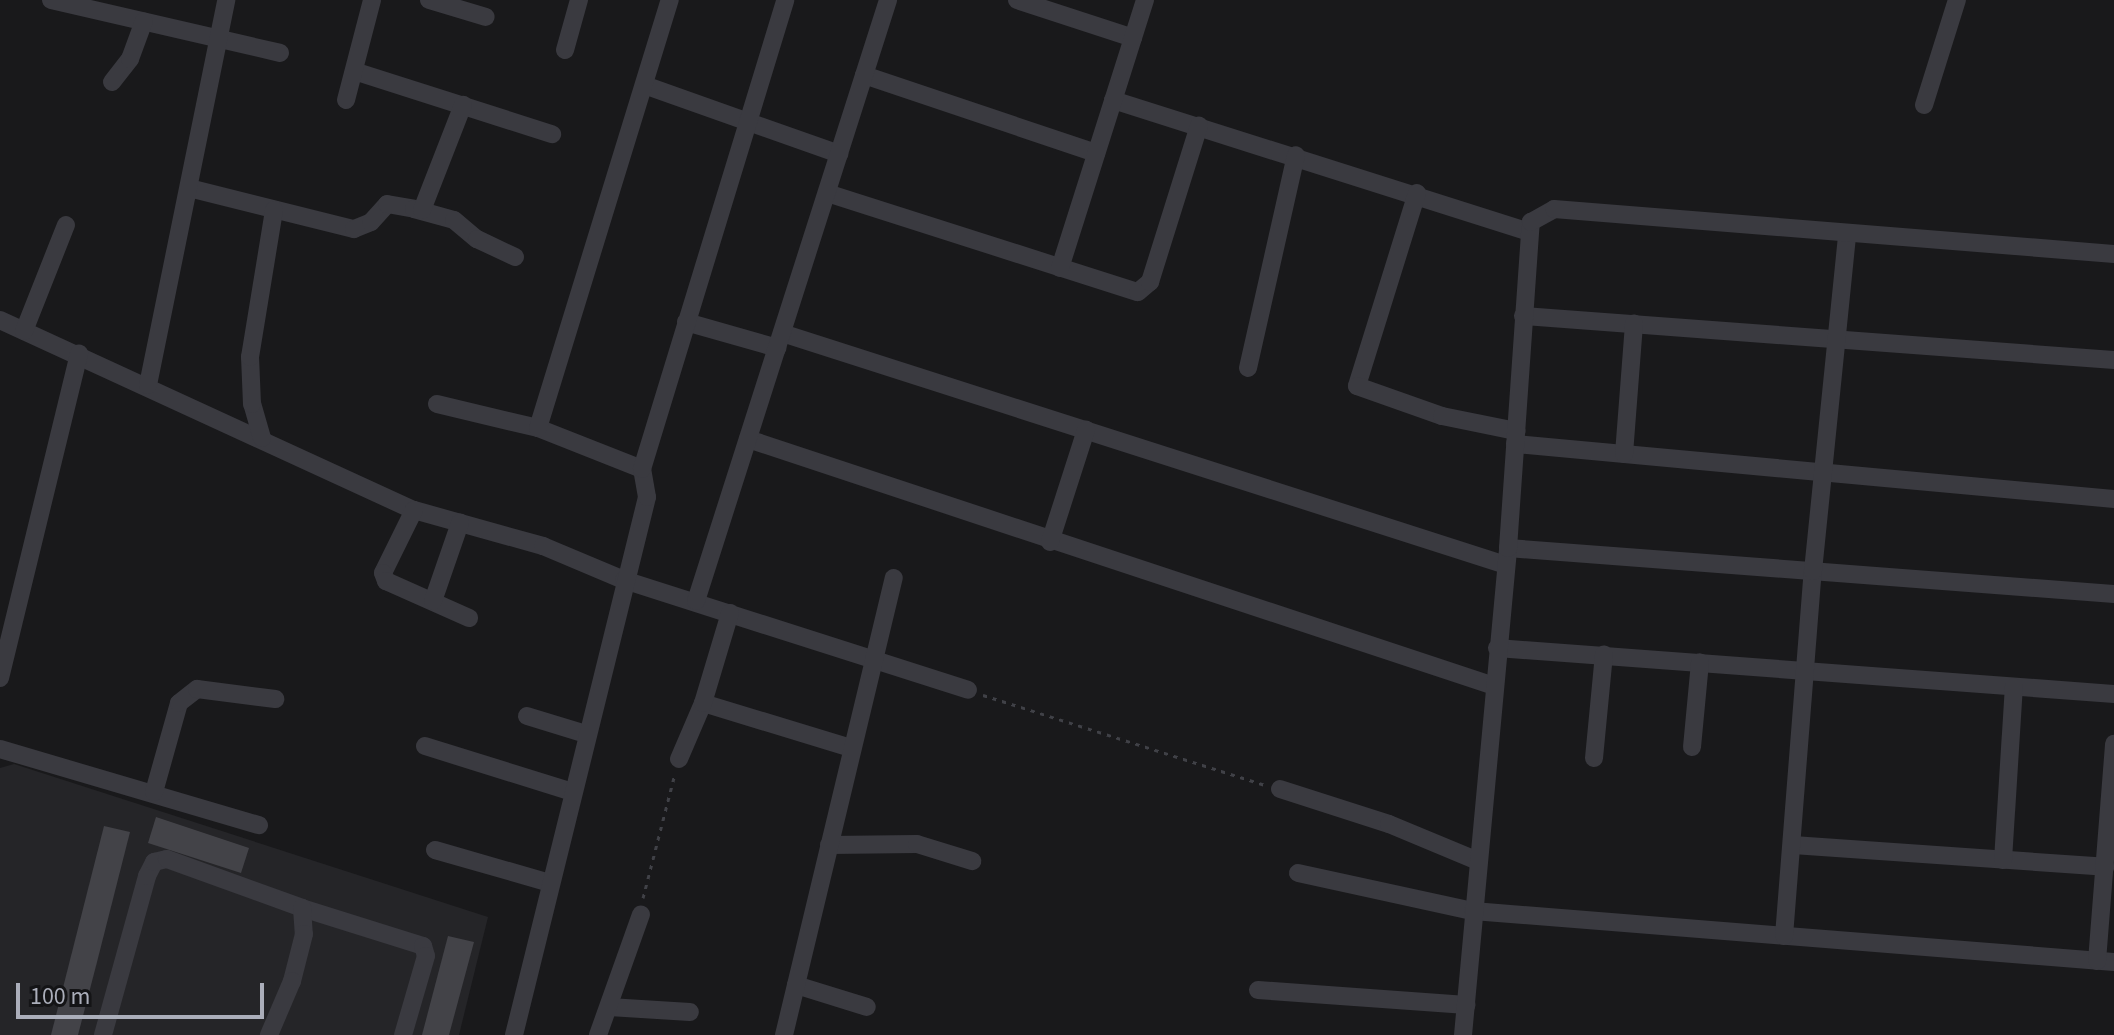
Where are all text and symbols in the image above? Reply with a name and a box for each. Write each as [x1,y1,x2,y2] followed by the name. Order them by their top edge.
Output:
[20,967,268,1017] scale bar
[30,979,90,1014] text: 100 m

